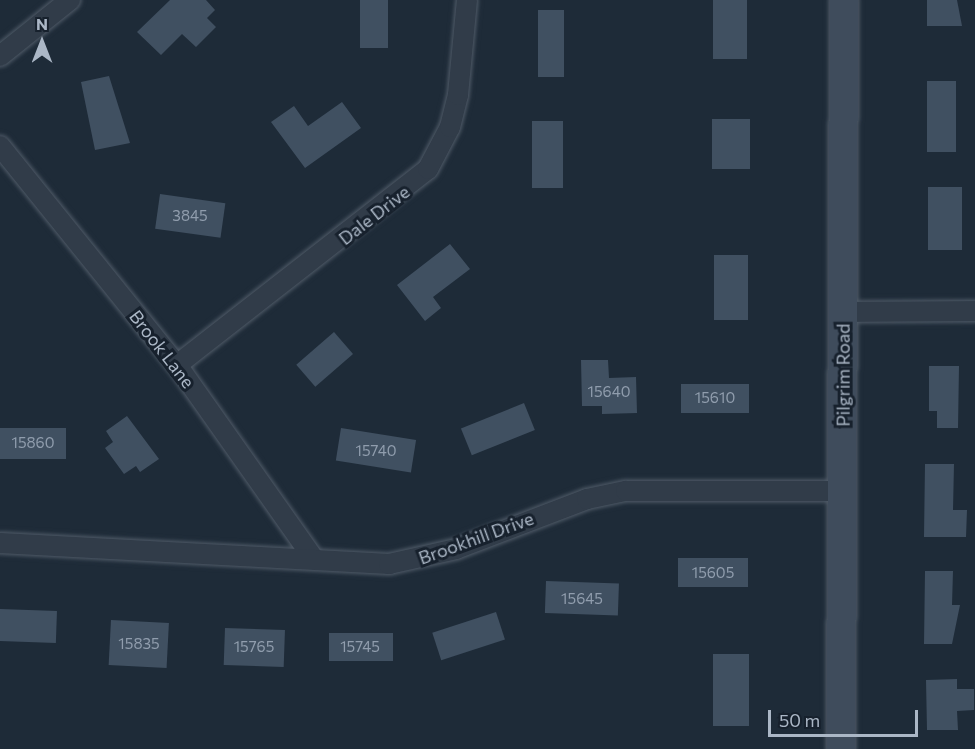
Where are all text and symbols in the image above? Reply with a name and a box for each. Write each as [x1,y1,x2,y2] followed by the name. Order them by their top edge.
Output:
[12,12,72,72] north arrow
[36,14,48,33] text: N
[334,181,414,249] street label: Dale Drive
[172,207,208,225] house number: 3845
[125,306,199,392] street label: Brook Lane
[832,323,854,427] street label: Pilgrim Road
[588,383,630,401] house number: 15640
[695,389,735,407] house number: 15610
[11,434,55,452] house number: 15860
[356,442,396,460] house number: 15740
[416,507,536,569] street label: Brookhill Drive
[692,564,734,582] house number: 15605
[561,590,603,608] house number: 15645
[118,635,160,653] house number: 15835
[234,638,274,656] house number: 15765
[340,638,380,656] house number: 15745
[771,698,921,736] scale bar
[779,709,820,731] text: 50 m

